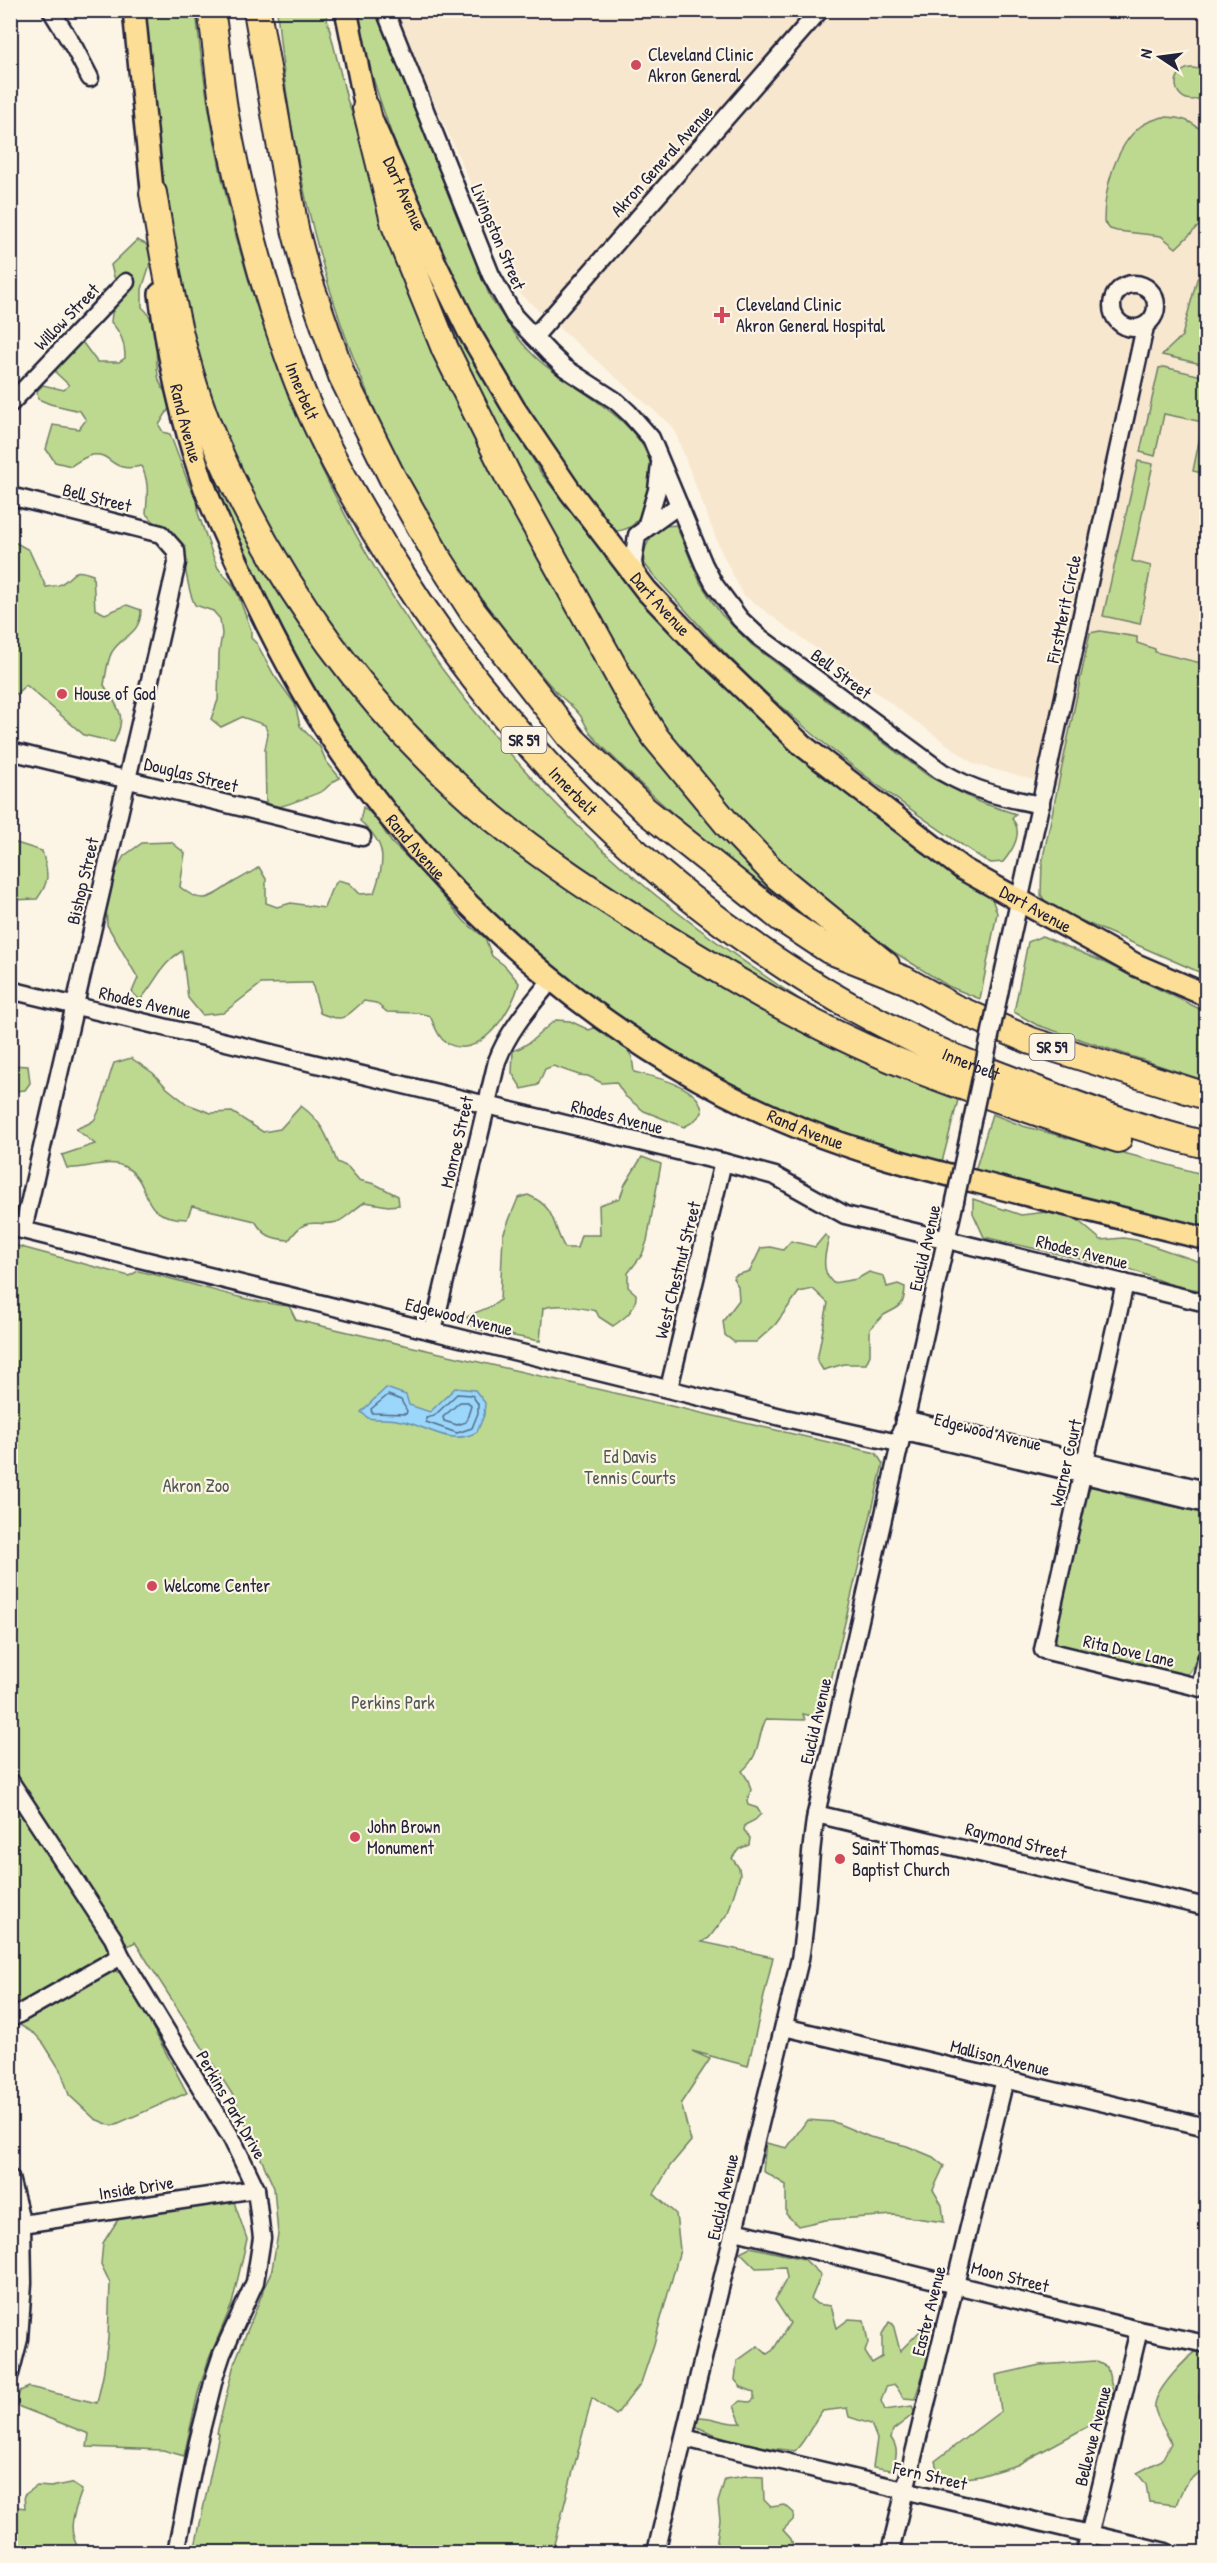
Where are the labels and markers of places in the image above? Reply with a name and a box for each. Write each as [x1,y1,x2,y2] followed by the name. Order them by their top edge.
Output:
[648,42,753,88] place label: Cleveland Clinic Akron General
[629,58,643,72] marker: Cleveland Clinic Akron General
[736,292,885,338] place label: Cleveland Clinic Akron General Hospital
[713,306,731,324] marker: Cleveland Clinic Akron General Hospital
[74,681,156,706] place label: House of God
[55,687,69,701] marker: House of God
[164,1573,270,1598] place label: Welcome Center
[145,1579,159,1593] marker: Welcome Center
[367,1814,441,1860] place label: John Brown Monument
[348,1830,362,1844] marker: John Brown Monument
[852,1836,950,1882] place label: Saint Thomas Baptist Church
[833,1852,847,1866] marker: Saint Thomas Baptist Church

